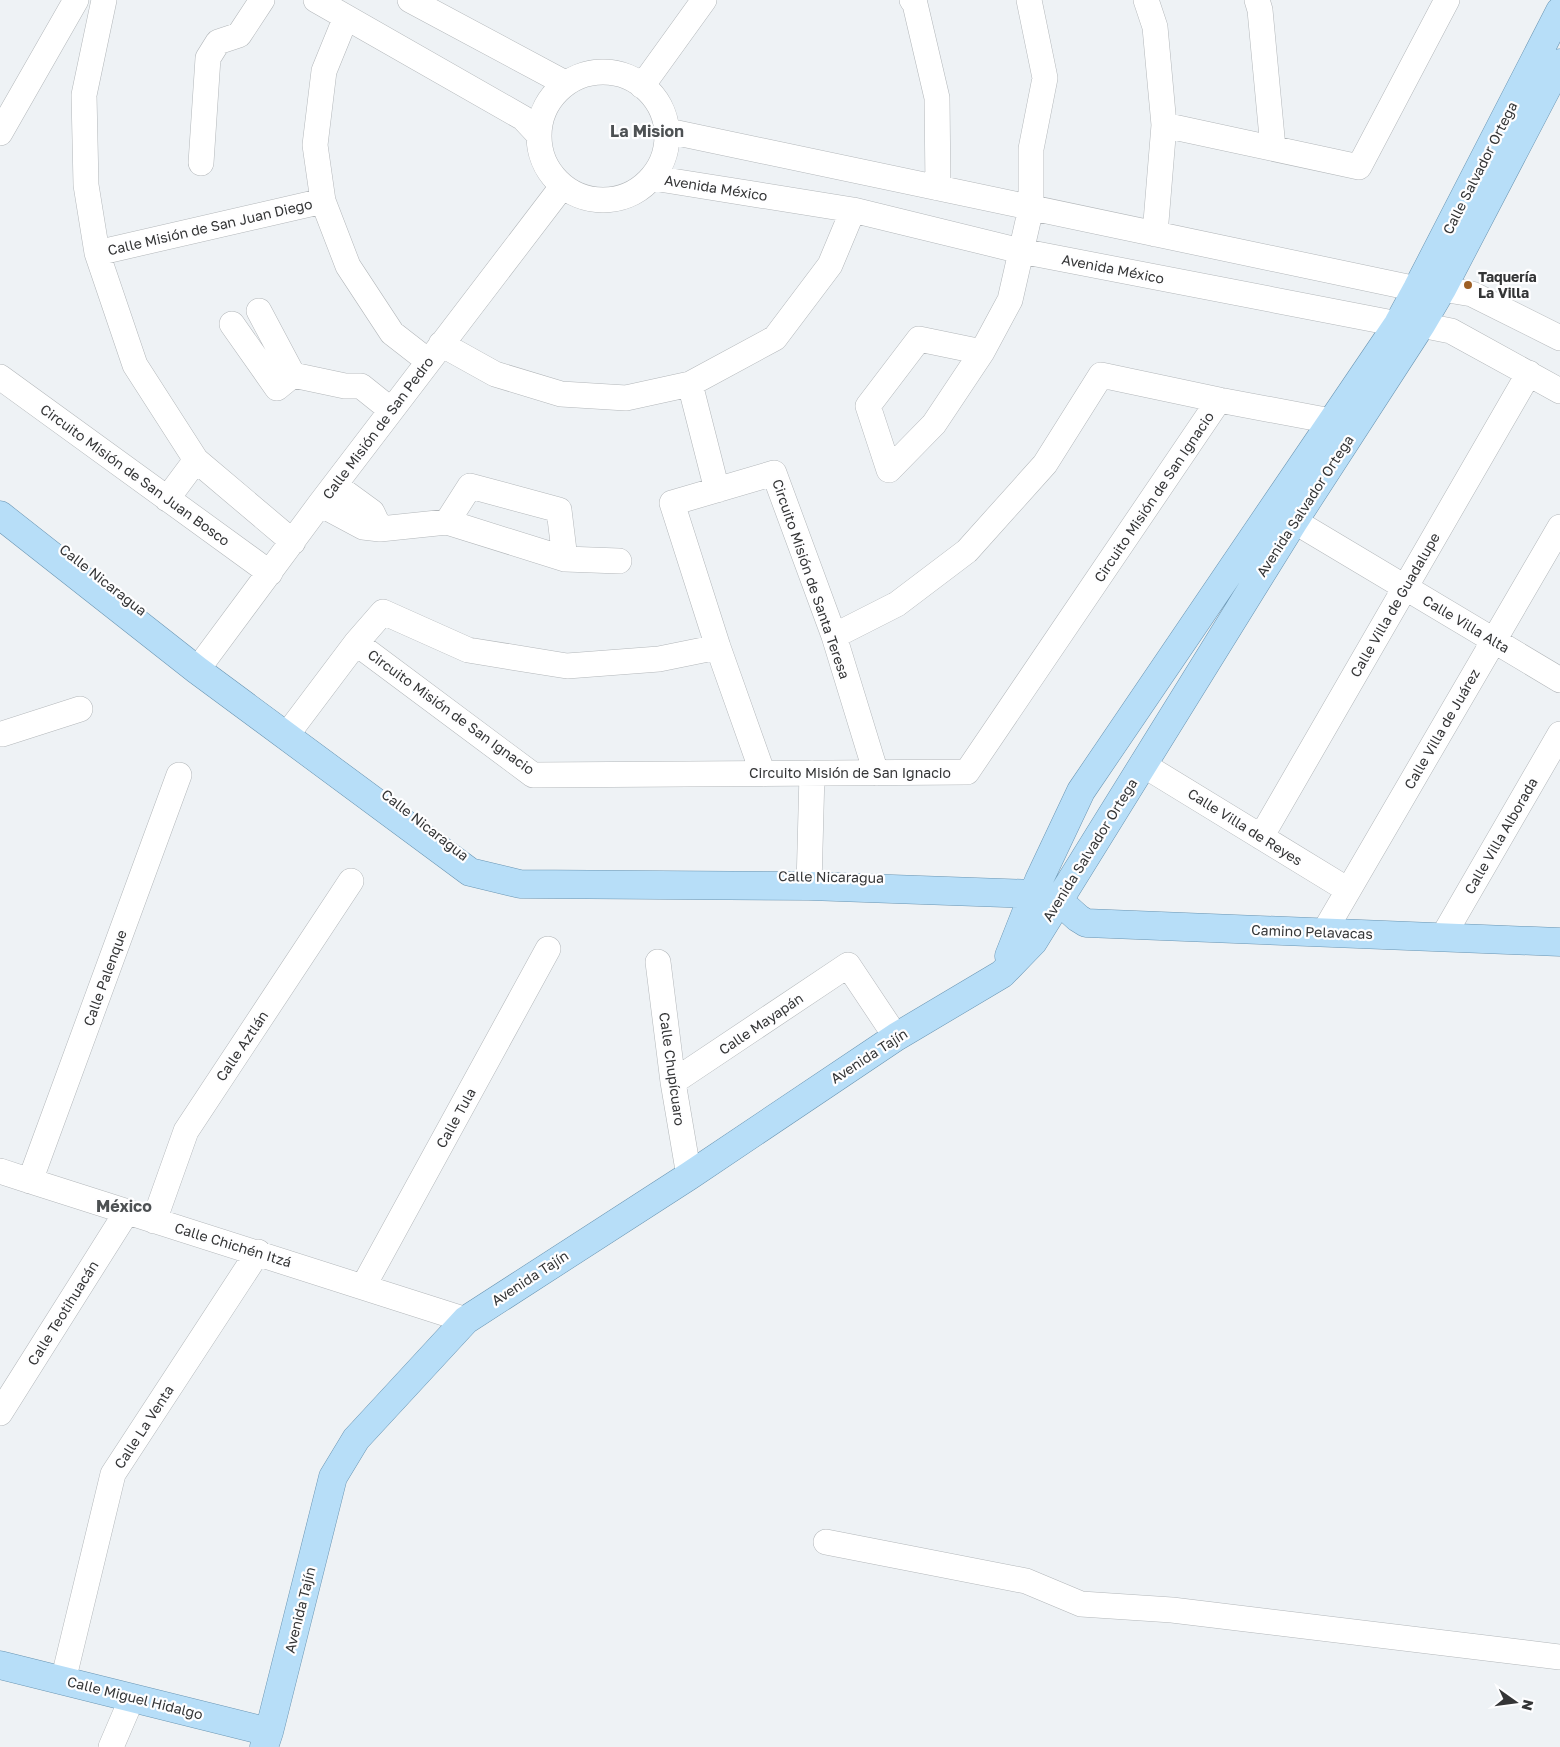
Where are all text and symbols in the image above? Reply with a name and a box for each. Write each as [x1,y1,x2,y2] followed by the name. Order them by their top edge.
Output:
[1439,99,1520,237] street label: Calle Salvador Ortega
[610,121,684,141] district label: La Mision
[663,171,769,204] street label: Avenida México
[106,195,314,258] street label: Calle Misión de San Juan Diego
[1060,250,1166,287] street label: Avenida México
[1478,268,1537,301] place label: Taquería La Villa
[1462,279,1474,291] marker: Taquería La Villa
[318,353,437,502] street label: Calle Misión de San Pedro
[37,400,233,549] street label: Circuito Misión de San Juan Bosco
[1090,408,1217,585] street label: Circuito Misión de San Ignacio
[1252,432,1357,580] street label: Avenida Salvador Ortega
[769,477,854,681] street label: Circuito Misión de Santa Teresa
[1346,529,1443,680] street label: Calle Villa de Guadalupe
[56,540,150,619] street label: Calle Nicaragua
[1420,591,1513,656] street label: Calle Villa Alta
[365,645,538,778] street label: Circuito Misión de San Ignacio
[1400,665,1483,792] street label: Calle Villa de Juárez
[749,764,951,781] street label: Circuito Misión de San Ignacio
[1460,774,1541,897] street label: Calle Villa Alborada
[1039,775,1141,924] street label: Avenida Salvador Ortega
[1185,784,1306,869] street label: Calle Villa de Reyes
[378,785,472,864] street label: Calle Nicaragua
[778,867,884,886] street label: Calle Nicaragua
[1251,921,1373,942] street label: Camino Pelavacas
[79,927,130,1028] street label: Calle Palenque
[715,989,806,1058] street label: Calle Mayapán
[212,1007,271,1084] street label: Calle Aztlán
[656,1011,689,1127] street label: Calle Chupícuaro
[827,1024,910,1087] street label: Avenida Tajín
[432,1085,479,1151] street label: Calle Tula
[96,1196,152,1216] district label: México
[173,1219,294,1270] street label: Calle Chichén Itzá
[488,1246,571,1309] street label: Avenida Tajín
[23,1257,102,1368] street label: Calle Teotihuacán
[110,1382,177,1472] street label: Calle La Venta
[281,1565,318,1655] street label: Avenida Tajín
[66,1672,205,1723] street label: Calle Miguel Hidalgo
[1490,1677,1540,1727] north arrow
[1519,1698,1538,1712] text: N

